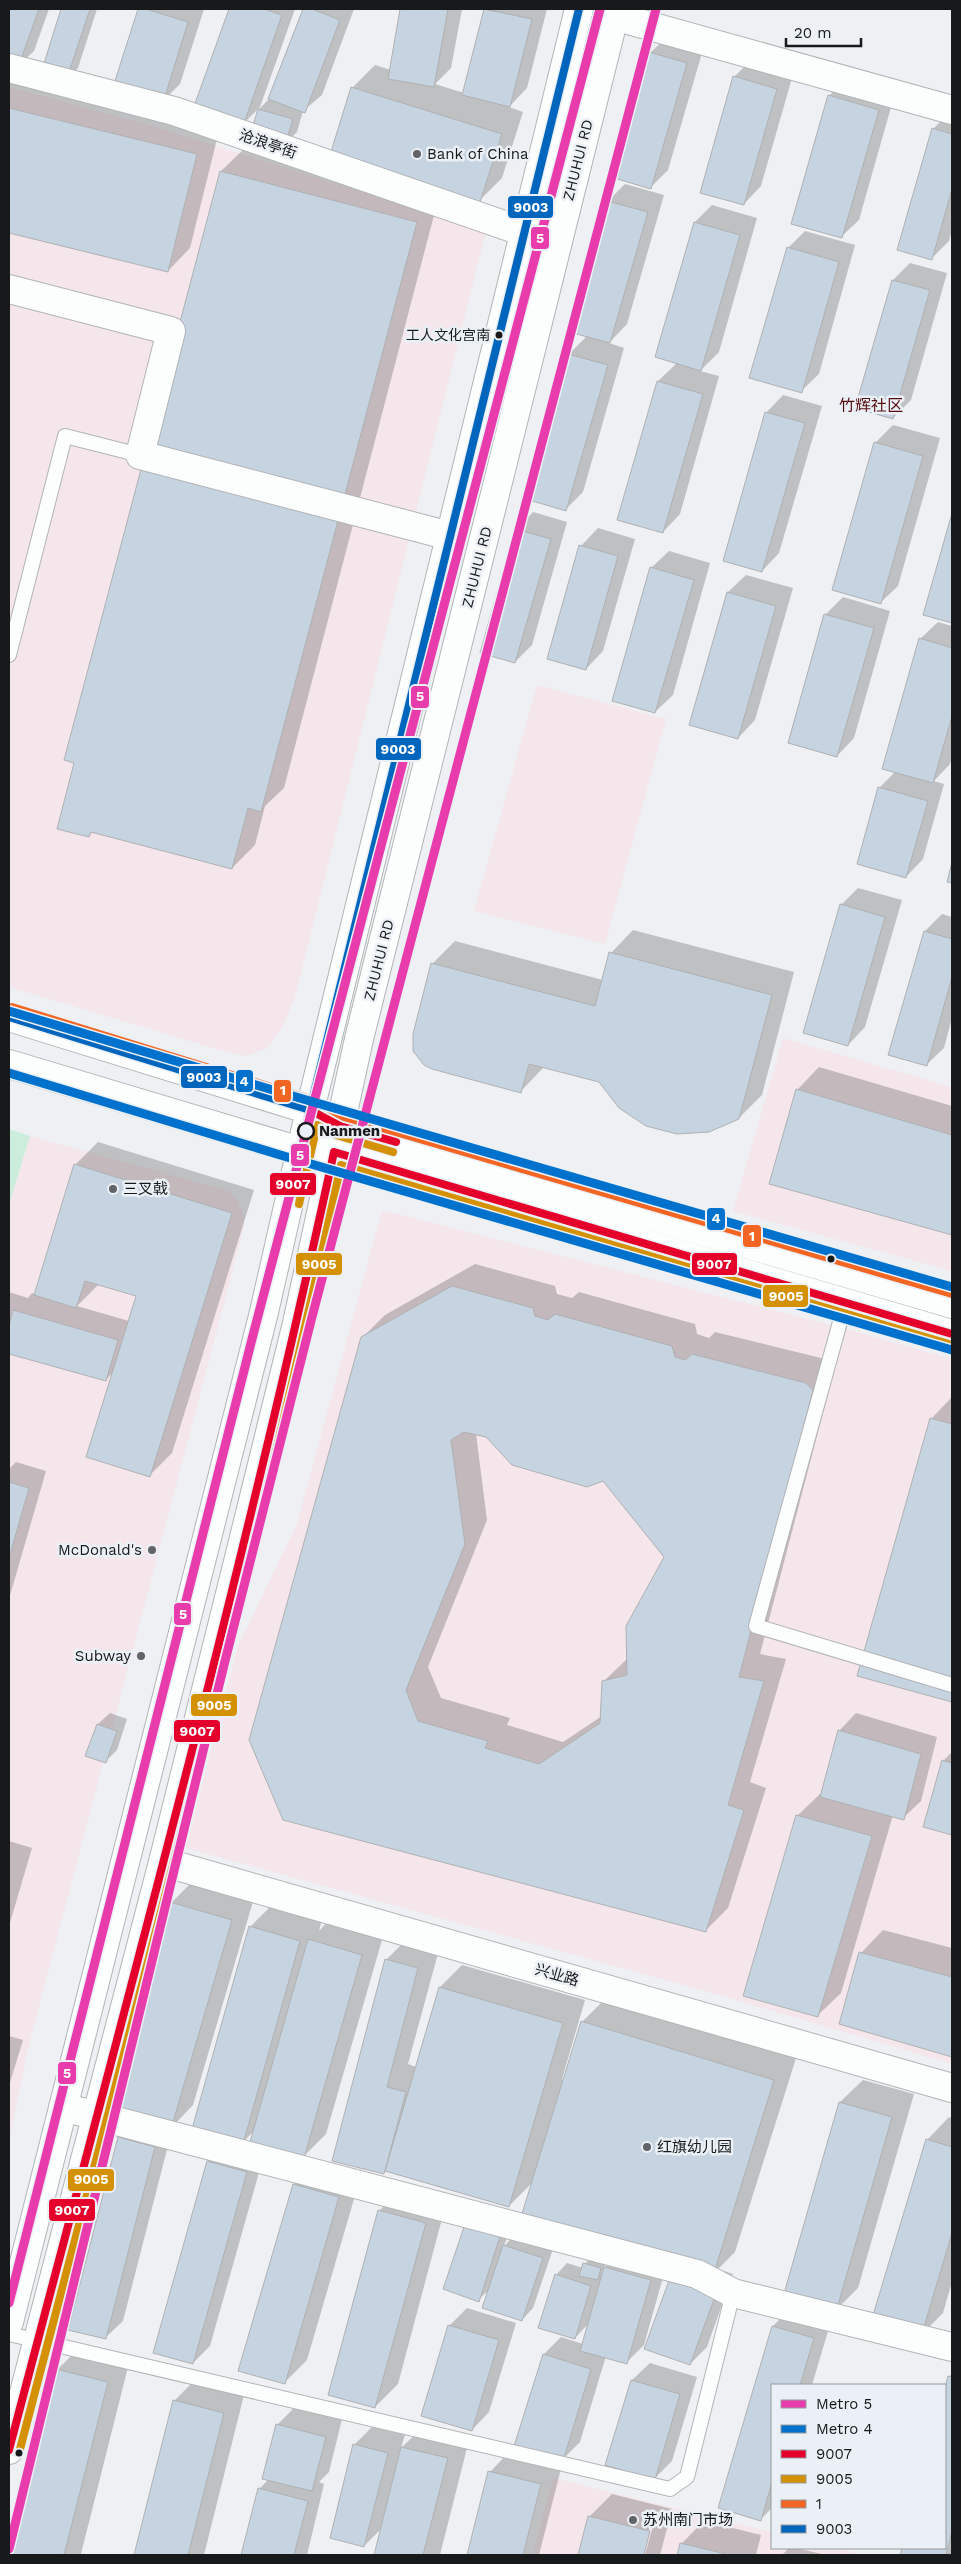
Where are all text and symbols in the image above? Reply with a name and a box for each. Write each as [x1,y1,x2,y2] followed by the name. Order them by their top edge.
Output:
[786,15,861,47] scale bar
[794,24,832,42] text: 20 m
[559,118,597,202] street label: ZHUHUI RD
[237,126,299,162] street label: 沧浪亭街
[427,145,529,163] place label: Bank of China
[411,148,423,160] marker: Bank of China
[507,195,554,219] line badge: 9003
[514,199,548,215] text: 9003
[530,226,550,250] line badge: 5
[536,230,544,246] text: 5
[406,327,490,343] place label: 工人文化宫南
[494,330,504,340] marker: 工人文化宫南
[839,396,903,415] district label: 竹辉社区
[458,525,496,609] street label: ZHUHUI RD
[410,685,430,709] line badge: 5
[416,688,424,704] text: 5
[375,737,422,761] line badge: 9003
[381,741,415,757] text: 9003
[360,918,398,1002] street label: ZHUHUI RD
[180,1065,228,1089] line badge: 9003
[187,1069,221,1085] text: 9003
[235,1069,254,1093] line badge: 4
[239,1073,249,1089] text: 4
[273,1079,292,1103] line badge: 1
[280,1082,286,1098] text: 1
[297,1122,315,1140] marker: Nanmen
[319,1122,380,1140] place label: Nanmen
[290,1143,310,1167] line badge: 5
[296,1147,304,1163] text: 5
[269,1172,317,1196] line badge: 9007
[276,1176,311,1192] text: 9007
[123,1180,168,1198] place label: 三叉戟
[107,1183,119,1195] marker: 三叉戟
[706,1207,726,1231] line badge: 4
[711,1210,721,1226] text: 4
[742,1224,762,1248] line badge: 1
[749,1228,755,1244] text: 1
[295,1252,343,1276] line badge: 9005
[691,1252,738,1276] line badge: 9007
[826,1254,836,1264] unlabelled marker
[302,1256,336,1272] text: 9005
[697,1256,732,1272] text: 9007
[762,1284,809,1308] line badge: 9005
[769,1288,803,1304] text: 9005
[58,1541,142,1559] place label: McDonald's
[146,1544,158,1556] marker: McDonald's
[173,1602,192,1626] line badge: 5
[179,1606,187,1622] text: 5
[75,1647,131,1665] place label: Subway
[135,1650,147,1662] marker: Subway
[190,1693,238,1717] line badge: 9005
[197,1697,231,1713] text: 9005
[173,1719,221,1743] line badge: 9007
[180,1723,215,1739] text: 9007
[533,1960,581,1990] street label: 兴业路
[57,2061,77,2085] line badge: 5
[63,2065,71,2081] text: 5
[657,2138,732,2156] place label: 红旗幼儿园
[641,2141,653,2153] marker: 红旗幼儿园
[67,2168,115,2192] line badge: 9005
[74,2171,108,2187] text: 9005
[48,2198,96,2222] line badge: 9007
[55,2202,90,2218] text: 9007
[771,2384,946,2549] legend
[816,2395,872,2413] text: Metro 5
[816,2420,873,2438] text: Metro 4
[816,2445,852,2463] text: 9007
[14,2448,24,2458] unlabelled marker
[816,2470,853,2488] text: 9005
[816,2495,822,2513] text: 1
[643,2511,733,2529] place label: 苏州南门市场
[627,2514,639,2526] marker: 苏州南门市场
[816,2520,852,2538] text: 9003

